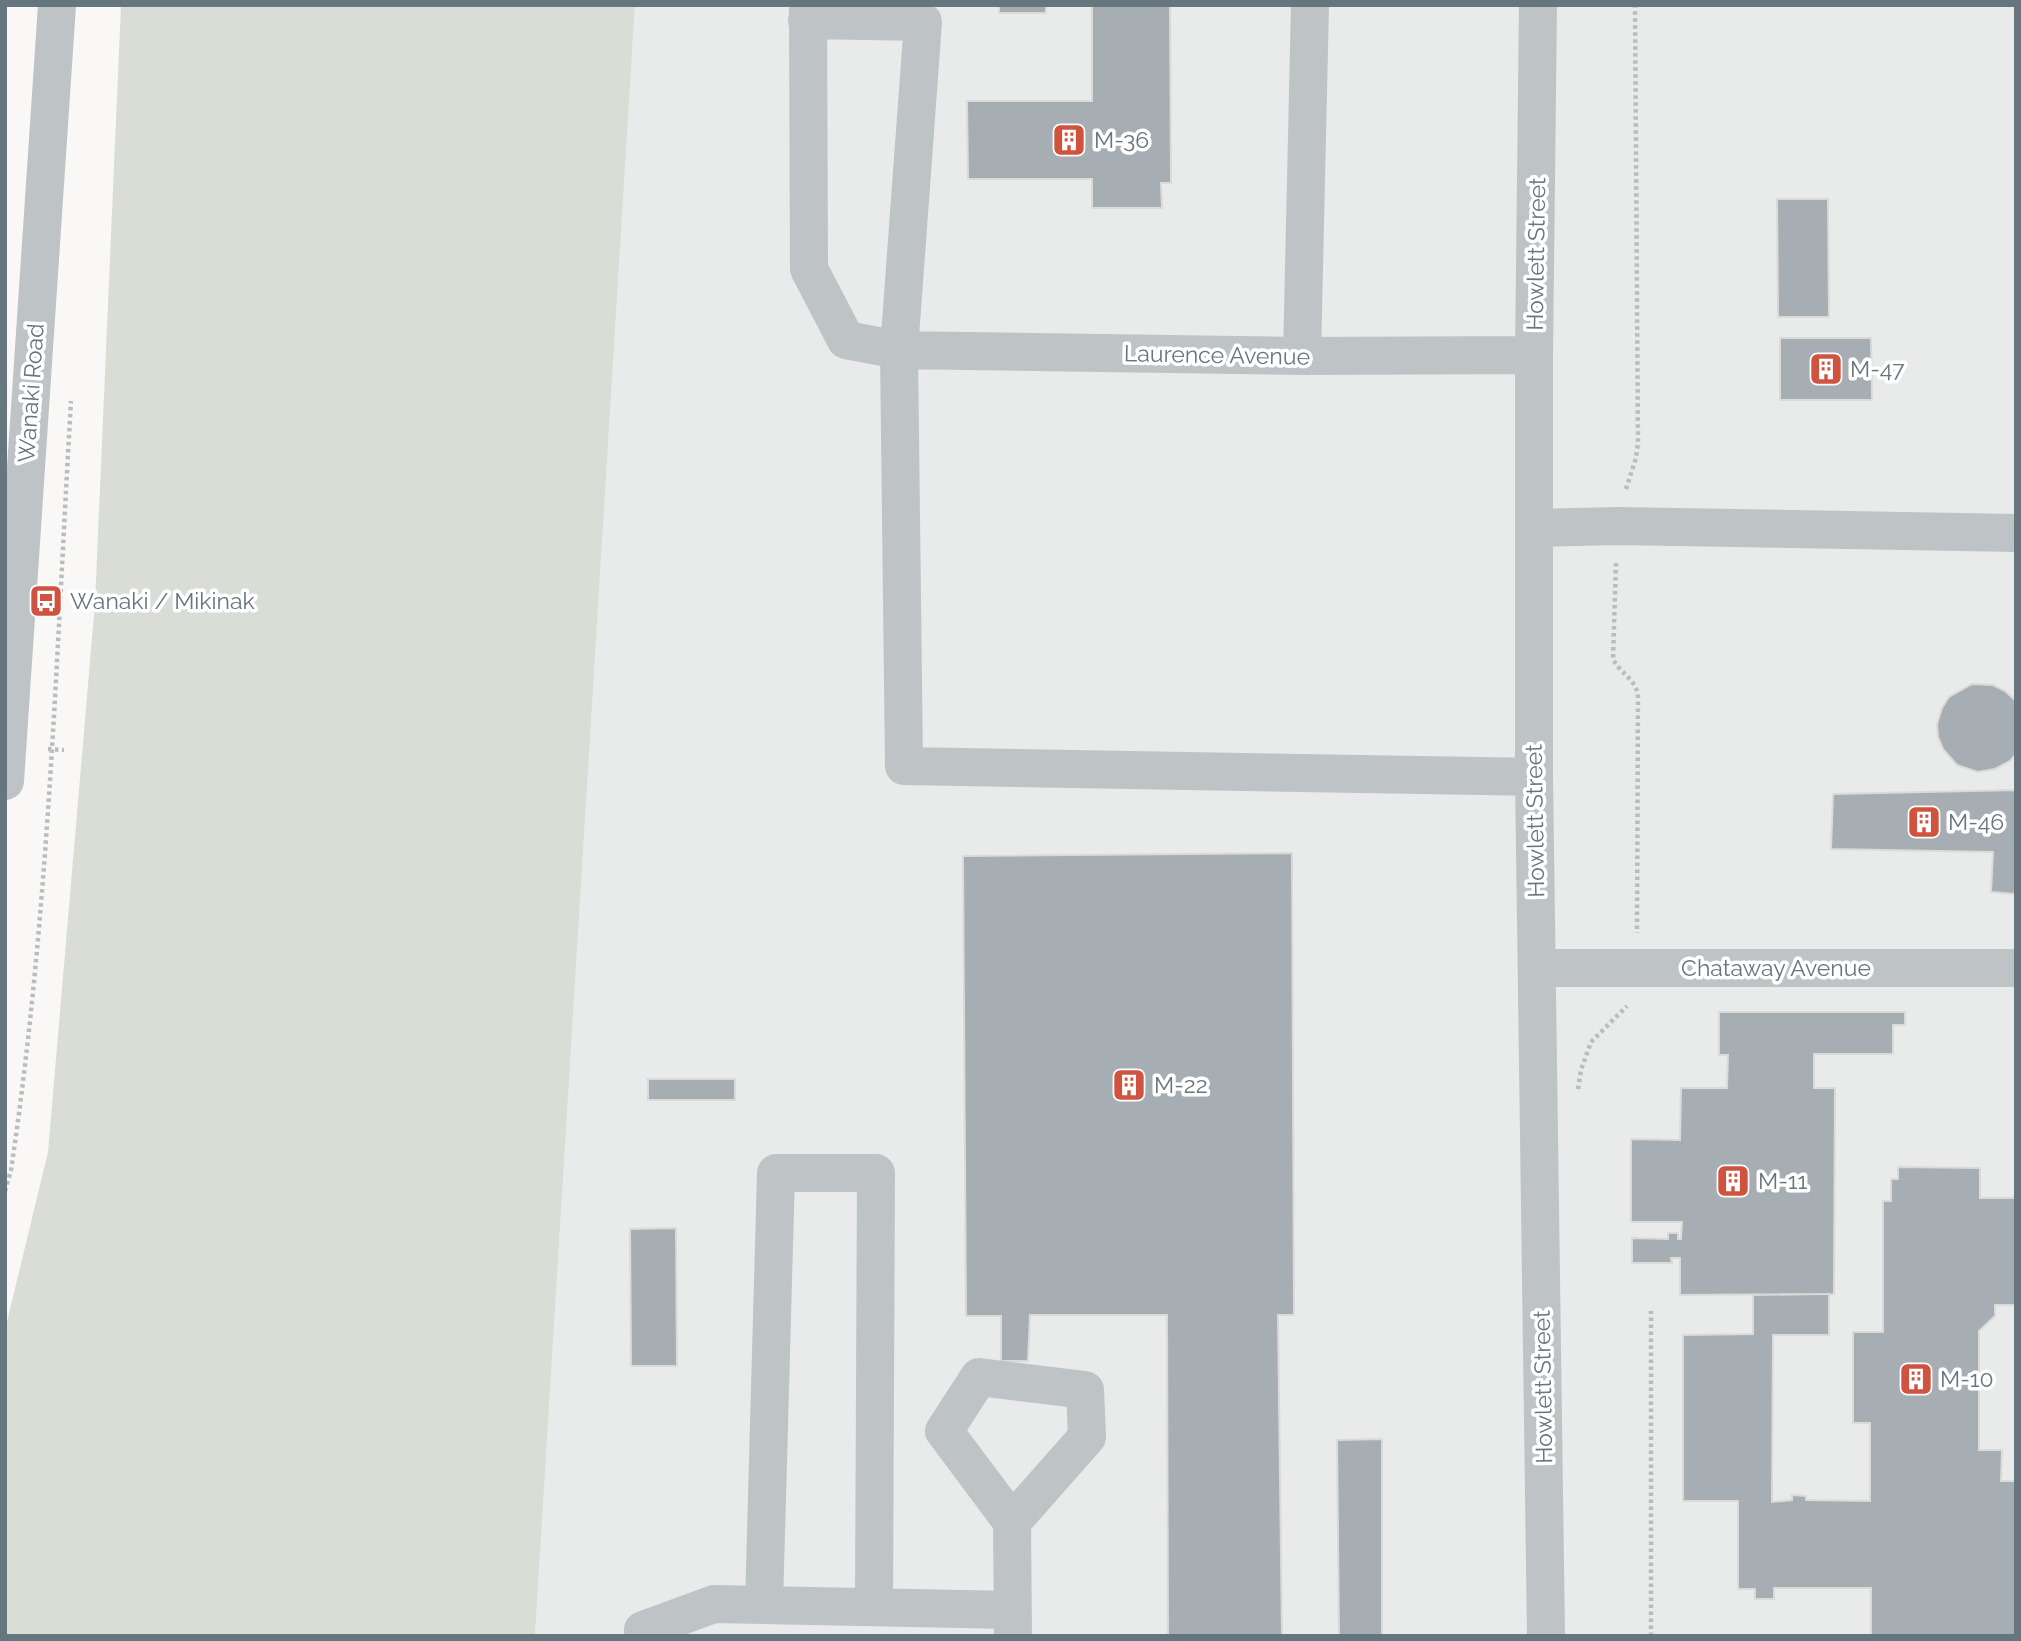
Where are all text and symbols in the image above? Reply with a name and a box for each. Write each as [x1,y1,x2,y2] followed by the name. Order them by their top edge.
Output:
[1050,121,1088,159] building icon: M-36
[1094,126,1149,153] place label: M-36
[1521,177,1550,331] street label: Howlett Street
[12,322,49,464] street label: Wanaki Road
[1124,339,1310,370] street label: Laurence Avenue
[1807,350,1845,388] building icon: M-47
[1850,355,1905,382] place label: M-47
[27,582,65,620] bus stop icon: Wanaki / Mikinak
[70,587,255,614] place label: Wanaki / Mikinak
[1520,744,1549,898] street label: Howlett Street
[1905,803,1943,841] building icon: M-46
[1948,808,2004,835] place label: M-46
[1681,954,1871,981] street label: Chataway Avenue
[1110,1066,1148,1104] building icon: M-22
[1154,1071,1208,1098] place label: M-22
[1714,1162,1752,1200] building icon: M-11
[1758,1167,1808,1194] place label: M-11
[1528,1310,1557,1464] street label: Howlett Street
[1897,1360,1935,1398] building icon: M-10
[1940,1365,1994,1392] place label: M-10

